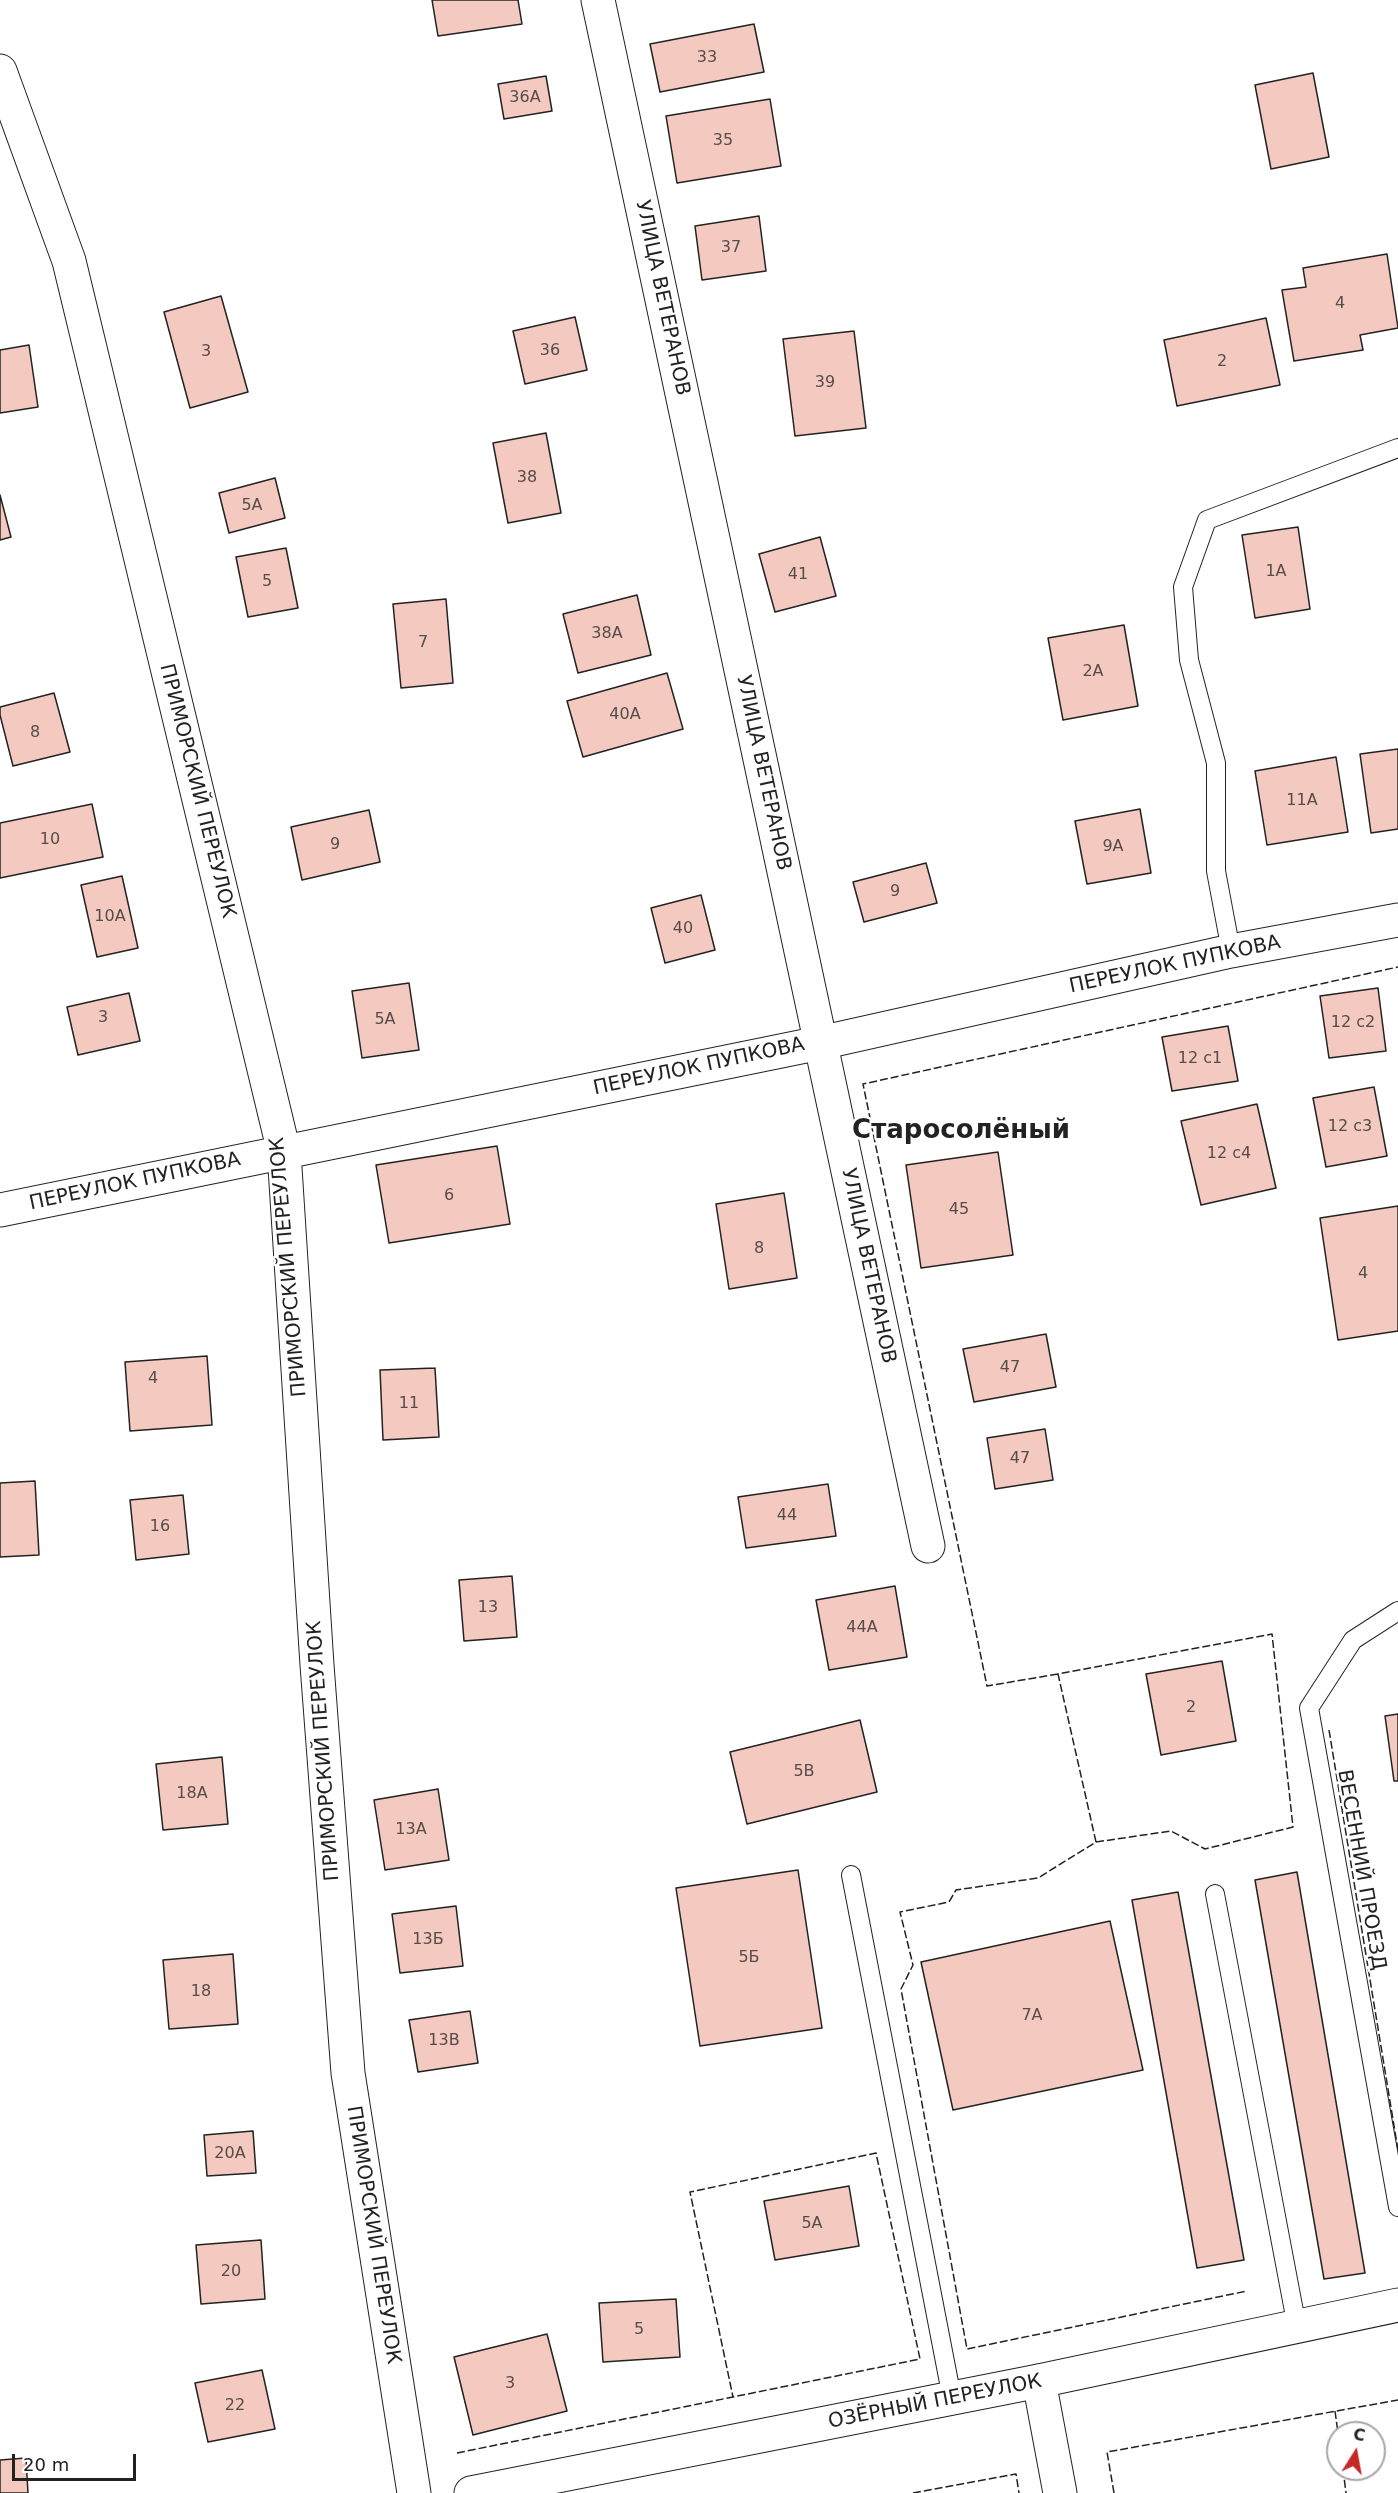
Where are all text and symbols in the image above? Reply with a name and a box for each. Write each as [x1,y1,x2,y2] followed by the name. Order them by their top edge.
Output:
[697,48,717,68] house number: 33
[509,88,541,108] house number: 36А
[713,131,733,151] house number: 35
[630,198,694,398] street label: УЛИЦА ВЕТЕРАНОВ
[721,238,741,258] house number: 37
[1335,294,1345,314] house number: 4
[540,341,560,361] house number: 36
[201,342,211,362] house number: 3
[1217,352,1227,372] house number: 2
[815,373,835,393] house number: 39
[517,468,537,488] house number: 38
[241,496,263,516] house number: 5А
[1265,562,1287,582] house number: 1А
[788,565,808,585] house number: 41
[262,572,272,592] house number: 5
[591,624,623,644] house number: 38А
[418,633,428,653] house number: 7
[154,661,240,921] street label: ПРИМОРСКИЙ ПЕРЕУЛОК
[1082,662,1104,682] house number: 2А
[731,673,795,873] street label: УЛИЦА ВЕТЕРАНОВ
[609,705,641,725] house number: 40А
[30,723,40,743] house number: 8
[1286,791,1318,811] house number: 11А
[40,830,60,850] house number: 10
[330,835,340,855] house number: 9
[1102,837,1124,857] house number: 9А
[890,882,900,902] house number: 9
[94,907,126,927] house number: 10А
[673,919,693,939] house number: 40
[1067,931,1283,999] street label: ПЕРЕУЛОК ПУПКОВА
[98,1008,108,1028] house number: 3
[374,1010,396,1030] house number: 5А
[1331,1013,1375,1033] house number: 12 с2
[591,1033,807,1101] street label: ПЕРЕУЛОК ПУПКОВА
[1178,1049,1222,1069] house number: 12 с1
[852,1115,1070,1147] district label: Староcолёный
[1328,1117,1372,1137] house number: 12 с3
[266,1136,312,1398] street label: ПРИМОРСКИЙ ПЕРЕУЛОК
[1207,1144,1251,1164] house number: 12 с4
[27,1148,243,1216] street label: ПЕРЕУЛОК ПУПКОВА
[836,1166,900,1366] street label: УЛИЦА ВЕТЕРАНОВ
[444,1186,454,1206] house number: 6
[949,1200,969,1220] house number: 45
[754,1239,764,1259] house number: 8
[1358,1264,1368,1284] house number: 4
[1000,1358,1020,1378] house number: 47
[148,1369,158,1389] house number: 4
[399,1394,419,1414] house number: 11
[1010,1449,1030,1469] house number: 47
[777,1506,797,1526] house number: 44
[150,1517,170,1537] house number: 16
[478,1598,498,1618] house number: 13
[846,1618,878,1638] house number: 44А
[303,1620,345,1882] street label: ПРИМОРСКИЙ ПЕРЕУЛОК
[1186,1698,1196,1718] house number: 2
[793,1762,815,1782] house number: 5В
[1332,1768,1390,1972] street label: ВЕСЕННИЙ ПРОЕЗД
[176,1784,208,1804] house number: 18А
[395,1820,427,1840] house number: 13А
[412,1930,444,1950] house number: 13Б
[738,1948,760,1968] house number: 5Б
[191,1982,211,2002] house number: 18
[1021,2006,1043,2026] house number: 7А
[428,2031,460,2051] house number: 13В
[341,2104,405,2366] street label: ПРИМОРСКИЙ ПЕРЕУЛОК
[214,2144,246,2164] house number: 20А
[801,2214,823,2234] house number: 5А
[221,2262,241,2282] house number: 20
[634,2320,644,2340] house number: 5
[826,2370,1044,2434] street label: ОЗЁРНЫЙ ПЕРЕУЛОК
[505,2374,515,2394] house number: 3
[225,2396,245,2416] house number: 22
[1326,2421,1386,2481] north arrow
[1352,2424,1367,2445] text: С
[15,2442,140,2480] scale bar
[23,2454,69,2475] text: 20 m

